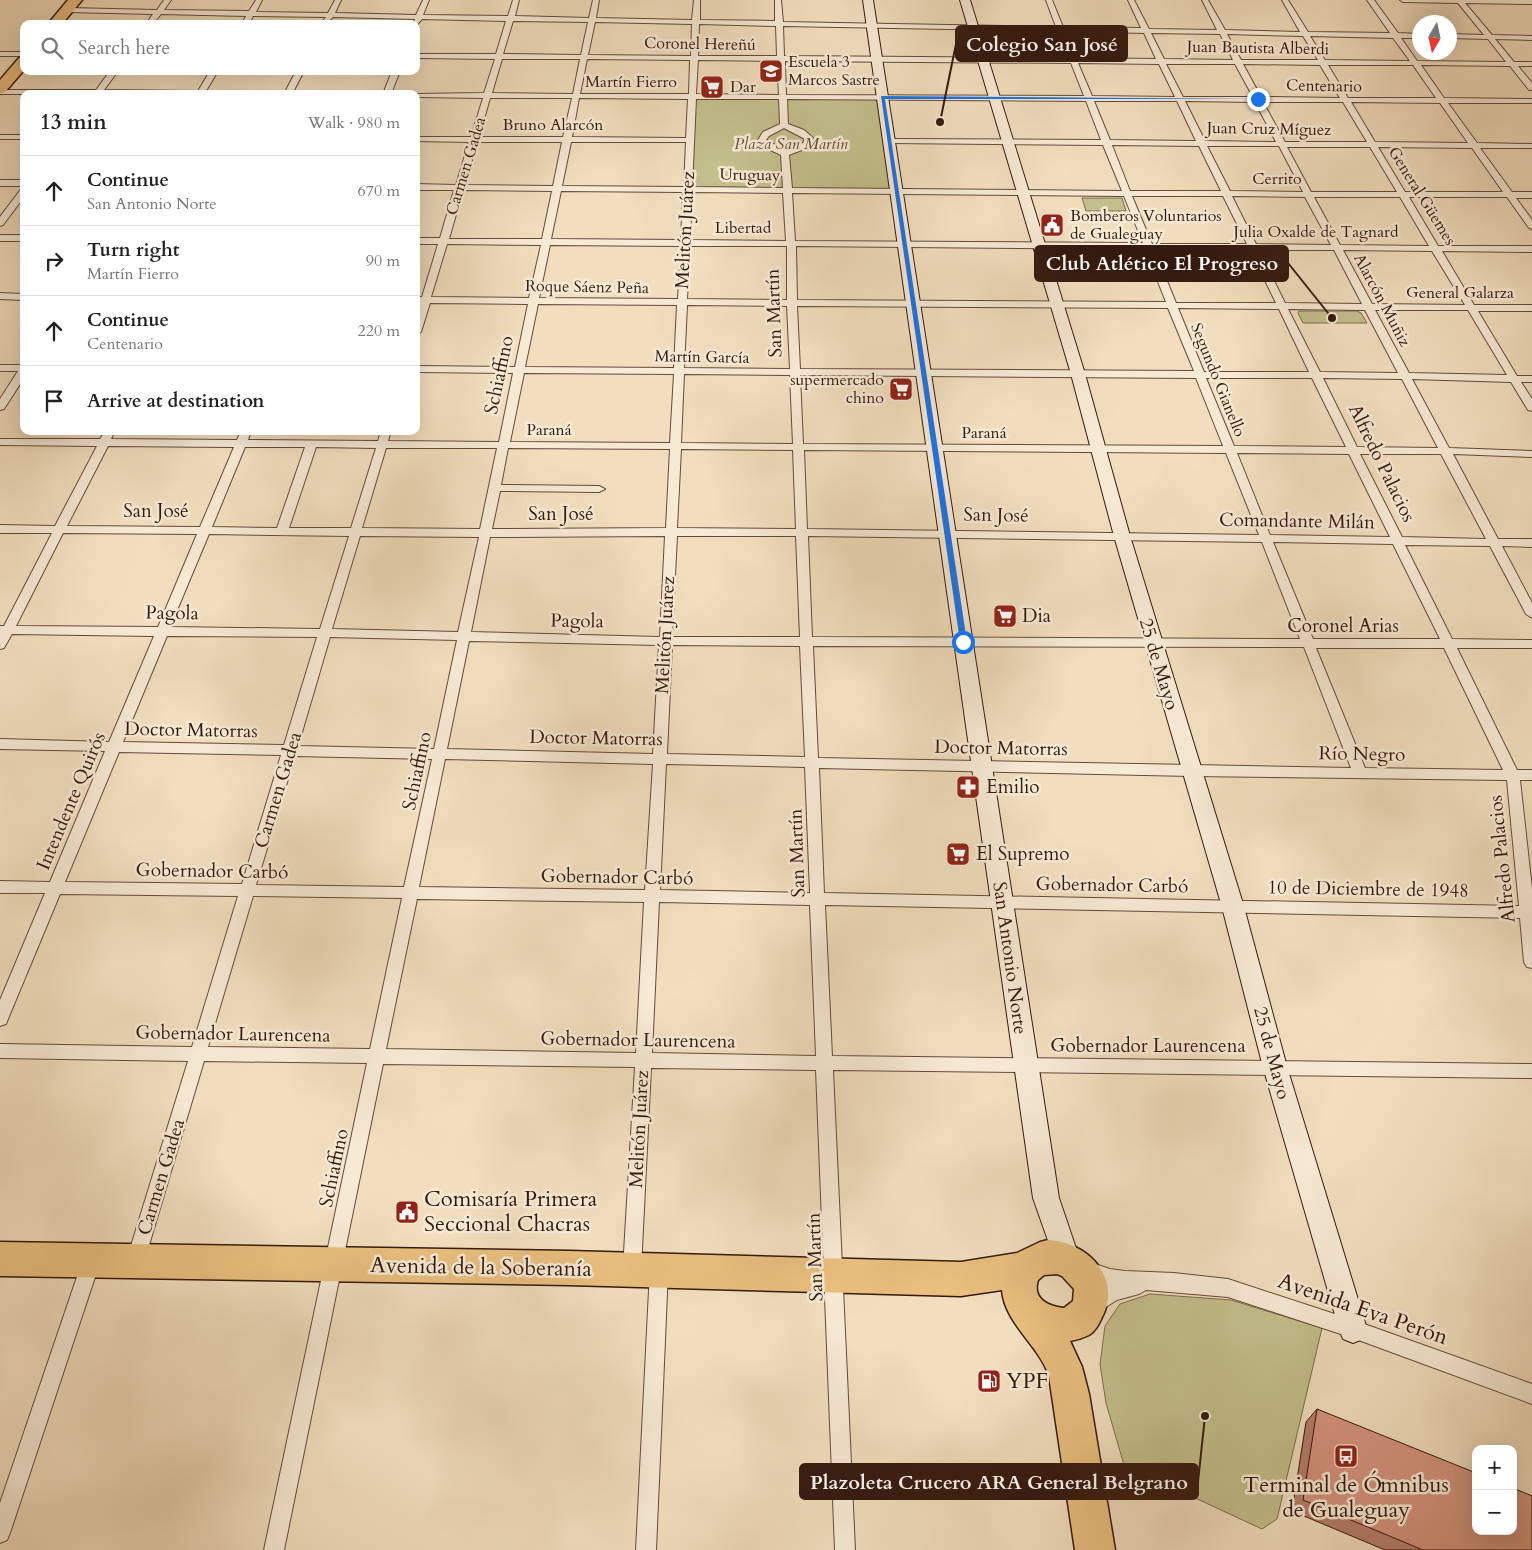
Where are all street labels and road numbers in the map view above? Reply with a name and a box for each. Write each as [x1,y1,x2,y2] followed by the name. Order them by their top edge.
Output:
[644,32,756,56] street label: Coronel Hereñú
[1185,36,1330,60] street label: Juan Bautista Alberdi
[585,71,677,93] street label: Martín Fierro
[1286,74,1362,98] street label: Centenario
[441,114,491,218] street label: Carmen Gadea
[503,114,603,136] street label: Bruno Alarcón
[1205,117,1331,141] street label: Juan Cruz Míguez
[1383,143,1461,249] street label: General Güemes
[719,163,781,187] street label: Uruguay
[1252,168,1302,190] street label: Cerrito
[669,170,701,290] street label: Melitón Juárez
[715,217,772,239] street label: Libertad
[1232,221,1399,243] street label: Julia Oxalde de Tagnard
[1348,250,1416,350] street label: Alarcón Muñiz
[759,268,789,358] street label: San Martín
[525,275,649,299] street label: Roque Sáenz Peña
[1406,282,1514,304] street label: General Galarza
[1185,320,1251,440] street label: Segundo Gianello
[478,333,520,417] street label: Schiaffino
[654,345,750,369] street label: Martín García
[1342,400,1422,526] street label: Alfredo Palacios
[526,419,572,441] street label: Paraná
[961,422,1007,444] street label: Paraná
[123,498,189,524] street label: San José
[528,501,594,527] street label: San José
[963,501,1029,529] street label: San José
[1219,507,1375,535] street label: Comandante Milán
[649,575,681,695] street label: Melitón Juárez
[145,600,199,626] street label: Pagola
[550,608,604,634] street label: Pagola
[1287,613,1399,639] street label: Coronel Arias
[1133,615,1185,713] street label: 25 de Mayo
[124,716,258,744] street label: Doctor Matorras
[529,724,663,752] street label: Doctor Matorras
[30,728,112,874] street label: Intendente Quirós
[248,729,308,851] street label: Carmen Gadea
[396,729,438,813] street label: Schiaffino
[934,734,1068,762] street label: Doctor Matorras
[1318,740,1406,768] street label: Río Negro
[1482,794,1522,924] street label: Alfredo Palacios
[782,808,812,898] street label: San Martín
[135,857,289,885] street label: Gobernador Carbó
[540,863,694,891] street label: Gobernador Carbó
[1035,871,1189,899] street label: Gobernador Carbó
[1267,874,1469,904] street label: 10 de Diciembre de 1948
[986,880,1034,1036] street label: San Antonio Norte
[1247,1004,1297,1102] street label: 25 de Mayo
[135,1019,331,1049] street label: Gobernador Laurencena
[540,1025,736,1055] street label: Gobernador Laurencena
[1050,1033,1246,1059] street label: Gobernador Laurencena
[623,1069,655,1189] street label: Melitón Juárez
[131,1116,191,1238] street label: Carmen Gadea
[313,1126,355,1210] street label: Schiaffino
[800,1212,830,1302] street label: San Martín
[370,1250,593,1284] street label: Avenida de la Soberanía
[1274,1266,1453,1352] street label: Avenida Eva Perón

